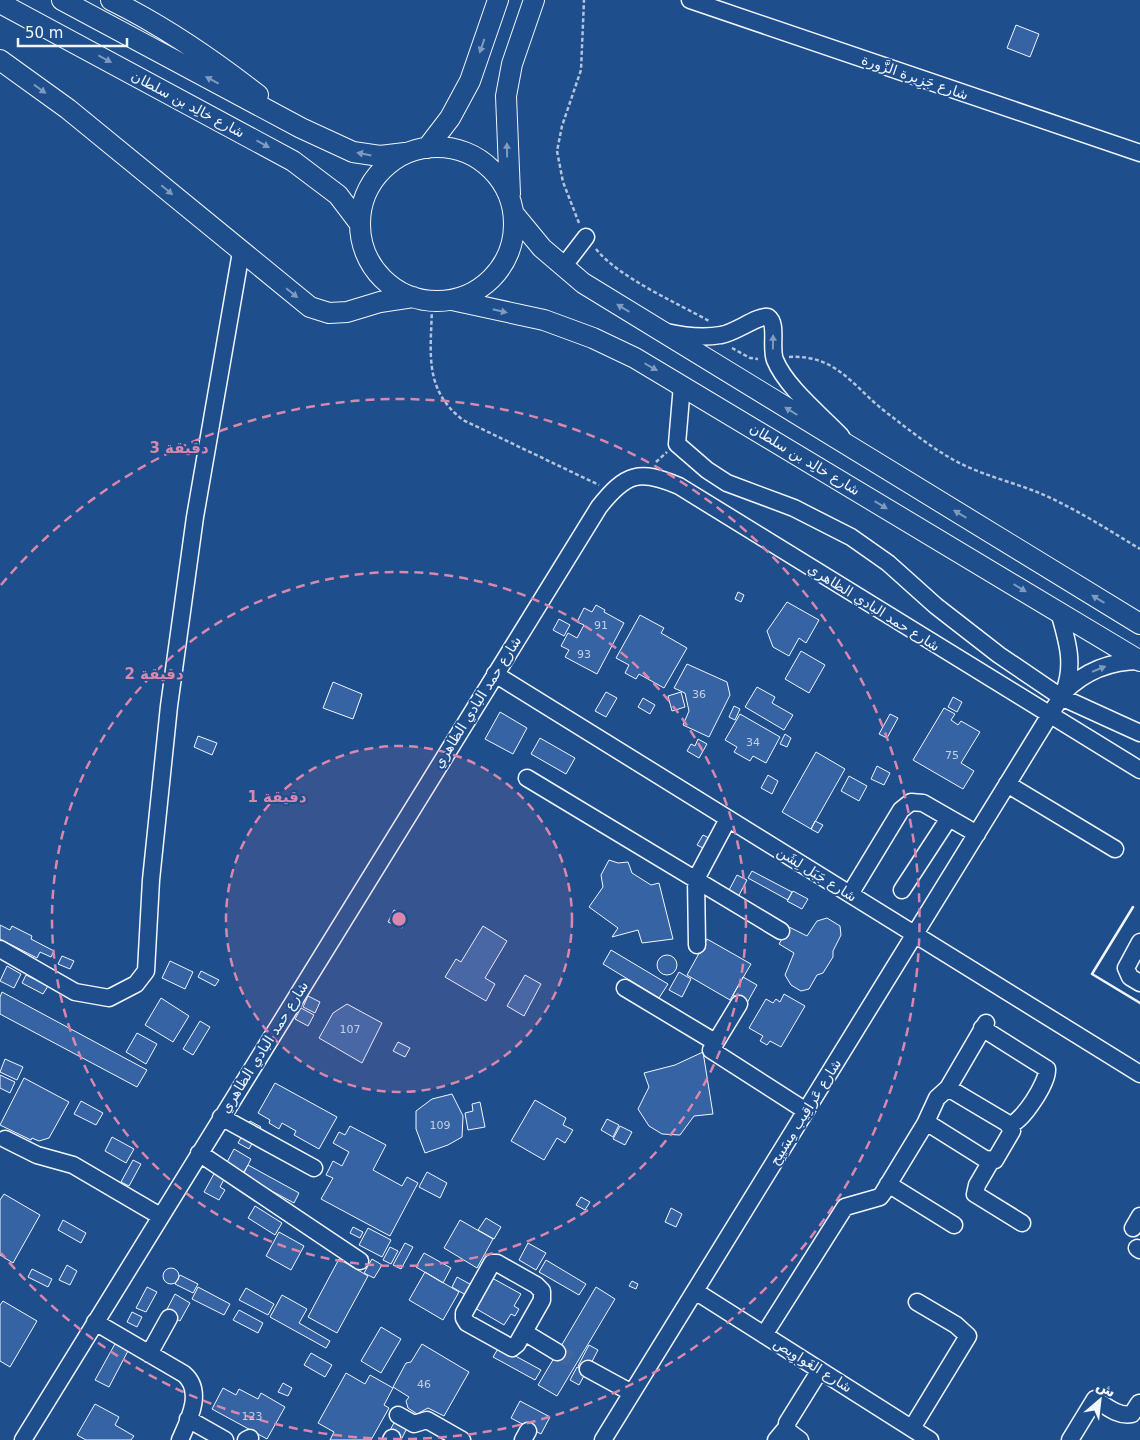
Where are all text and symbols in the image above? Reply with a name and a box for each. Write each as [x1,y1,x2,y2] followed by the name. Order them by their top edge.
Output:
[18,15,126,47] scale bar
[25,24,63,42] text: 50 m
[478,39,486,54] one-way arrow
[859,51,971,105] street label: شارع جَزِيرة الزَّورة
[97,55,112,63] one-way arrow
[128,67,247,142] street label: شارع خالِد بن سلطان
[205,76,219,85] one-way arrow
[33,84,46,94] one-way arrow
[256,140,270,149] one-way arrow
[503,141,511,157] one-way arrow
[356,150,371,158] one-way arrow
[160,184,173,195] one-way arrow
[285,288,298,299] one-way arrow
[616,303,629,312] one-way arrow
[492,307,508,315] one-way arrow
[769,334,777,350] one-way arrow
[644,363,658,372] one-way arrow
[785,406,798,415] one-way arrow
[746,420,863,499] street label: شارع خالِد بن سلطان
[149,439,209,457] text: 3 دقيقة
[874,500,887,509] one-way arrow
[953,509,966,518] one-way arrow
[805,560,943,655] street label: شارع حمد البادي الظاهري
[1013,584,1026,593] one-way arrow
[1092,594,1105,603] one-way arrow
[594,619,608,632] house number: 91
[430,633,525,771] street label: شارع حمد البادي الظاهري
[577,648,591,661] house number: 93
[1092,664,1106,672] one-way arrow
[124,665,184,683] text: 2 دقيقة
[692,688,706,701] house number: 36
[746,736,760,749] house number: 34
[945,749,959,762] house number: 75
[247,788,307,806] text: 1 دقيقة
[774,843,860,906] street label: شارع جَبَل لِشَن
[390,910,408,928] centre of rings
[217,978,312,1116] street label: شارع حمد البادي الظاهري
[340,1023,361,1036] house number: 107
[766,1056,845,1169] street label: شارع عَراقِيب مِسَيبِح
[430,1119,451,1132] house number: 109
[770,1335,855,1398] street label: شارع الغَواوِيص
[1075,1375,1125,1425] north arrow
[1094,1377,1118,1400] text: ش
[417,1378,431,1391] house number: 46
[242,1410,263,1423] house number: 123

